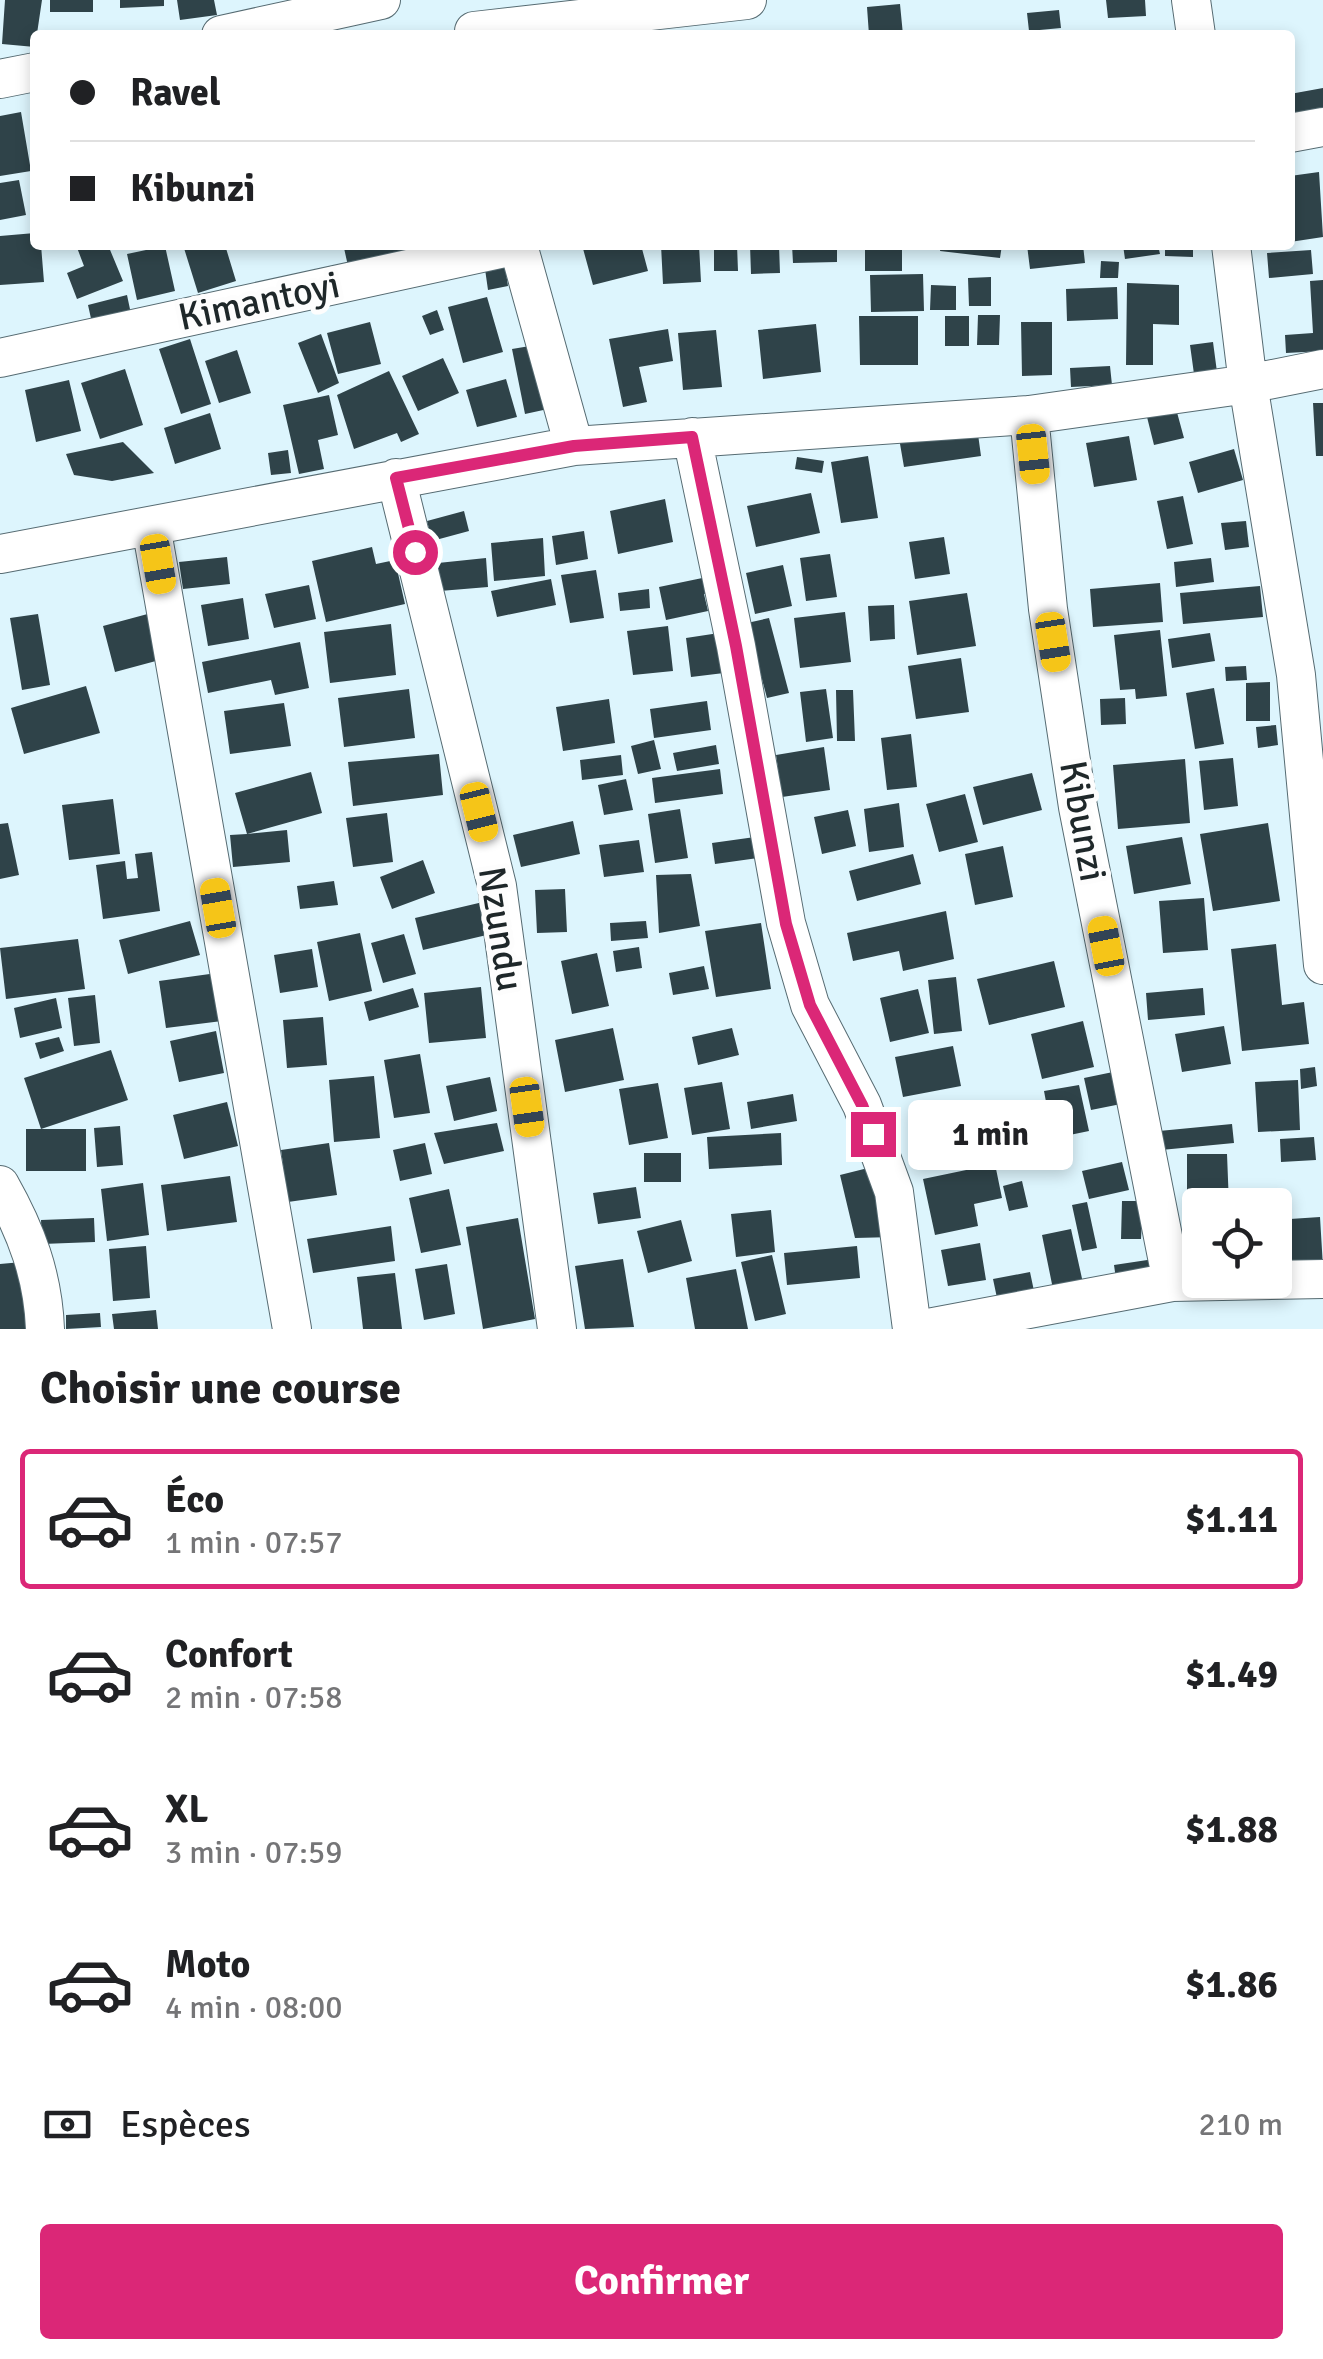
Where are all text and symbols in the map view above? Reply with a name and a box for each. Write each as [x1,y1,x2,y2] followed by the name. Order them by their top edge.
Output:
[130,69,221,116] text: Ravel
[130,165,255,212] text: Kibunzi
[174,261,344,341] street label: Kimantoyi
[1015,423,1051,485] car
[393,530,438,575] route start
[138,532,178,596] car
[1033,610,1073,674] car
[1049,757,1117,885] street label: Kibunzi
[457,779,501,845] car
[468,863,534,995] street label: Nzundu
[198,876,238,940] car
[1086,914,1126,978] car
[508,1075,546,1139] car
[908,1099,1073,1169] callout: 1 min
[851,1112,896,1157] route end
[952,1115,1029,1154] text: 1 min
[1182,1188,1292,1298] map controls
[1182,1188,1292,1298] button: locate
[40,1361,401,1416] text: Choisir une course
[45,1474,135,1564] icon: car
[165,1476,224,1523] text: Éco
[1185,1496,1278,1543] text: $1.11
[165,1523,343,1562] text: 1 min · 07:57
[45,1629,135,1719] icon: car
[165,1631,293,1678] text: Confort
[1185,1651,1278,1698] text: $1.49
[165,1678,343,1717] text: 2 min · 07:58
[45,1784,135,1874] icon: car
[165,1786,208,1833] text: XL
[1185,1806,1278,1853] text: $1.88
[165,1833,343,1872] text: 3 min · 07:59
[45,1939,135,2029] icon: car
[165,1941,250,1988] text: Moto
[1185,1961,1278,2008] text: $1.86
[165,1988,343,2027] text: 4 min · 08:00
[40,2097,95,2152] icon: cash
[120,2101,251,2148] text: Espèces
[1199,2105,1283,2144] text: 210 m
[40,2224,1283,2339] button: Confirmer

